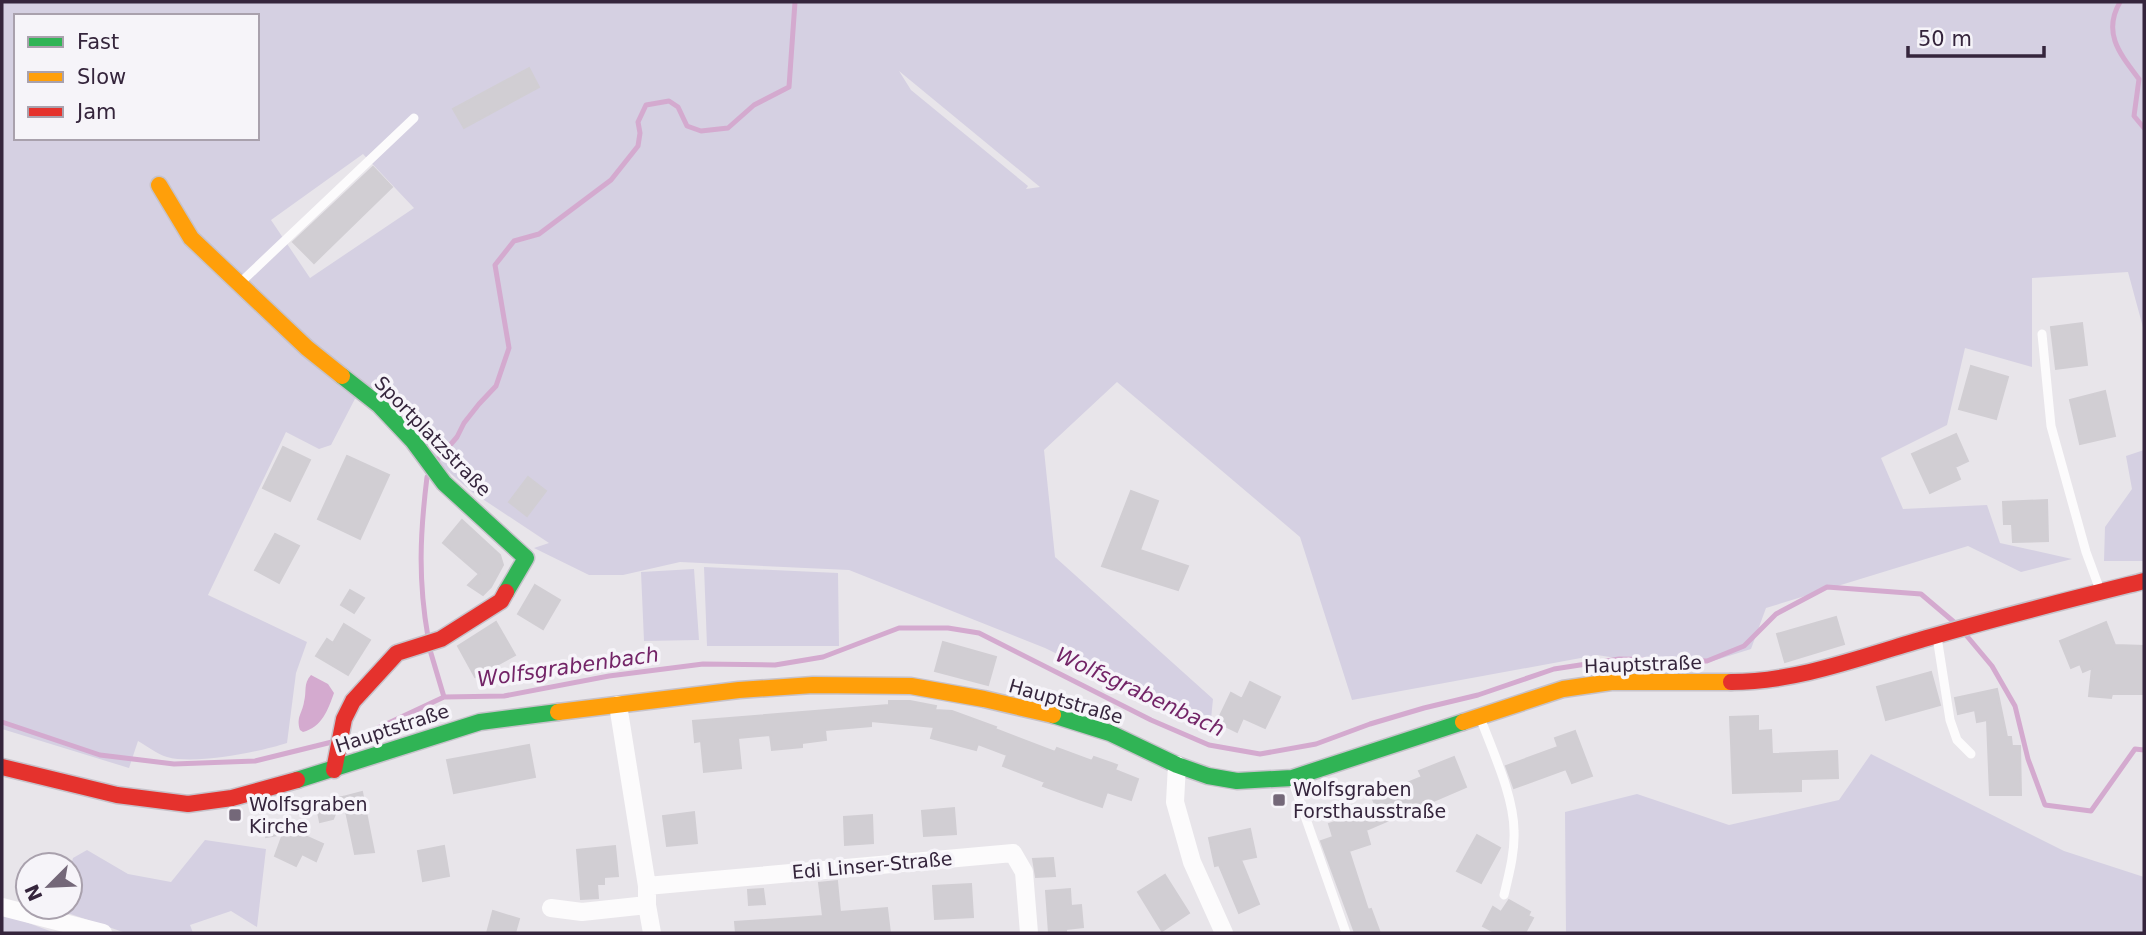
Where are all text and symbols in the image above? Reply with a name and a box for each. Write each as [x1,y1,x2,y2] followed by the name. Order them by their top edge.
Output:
[14,14,259,140] legend
[1908,14,2044,58] scale bar
[1918,27,1972,51] text: 50 m
[77,30,119,54] text: Fast
[77,65,126,89] text: Slow
[75,100,117,124] text: Jam
[370,372,496,500] street label: Sportplatzstraße
[476,642,660,692] water label: Wolfsgrabenbach
[1052,642,1228,742] water label: Wolfsgrabenbach
[1584,651,1702,677] street label: Hauptstraße
[1006,674,1126,728] street label: Hauptstraße
[333,699,451,757] street label: Hauptstraße
[1293,778,1446,822] place label: Wolfsgraben Forsthausstraße
[1271,792,1287,808] marker: Wolfsgraben Forsthausstraße
[249,793,367,837] place label: Wolfsgraben Kirche
[227,807,243,823] marker: Wolfsgraben Kirche
[791,847,953,883] street label: Edi Linser-Straße
[14,851,84,921] north arrow
[20,881,47,905] text: N

